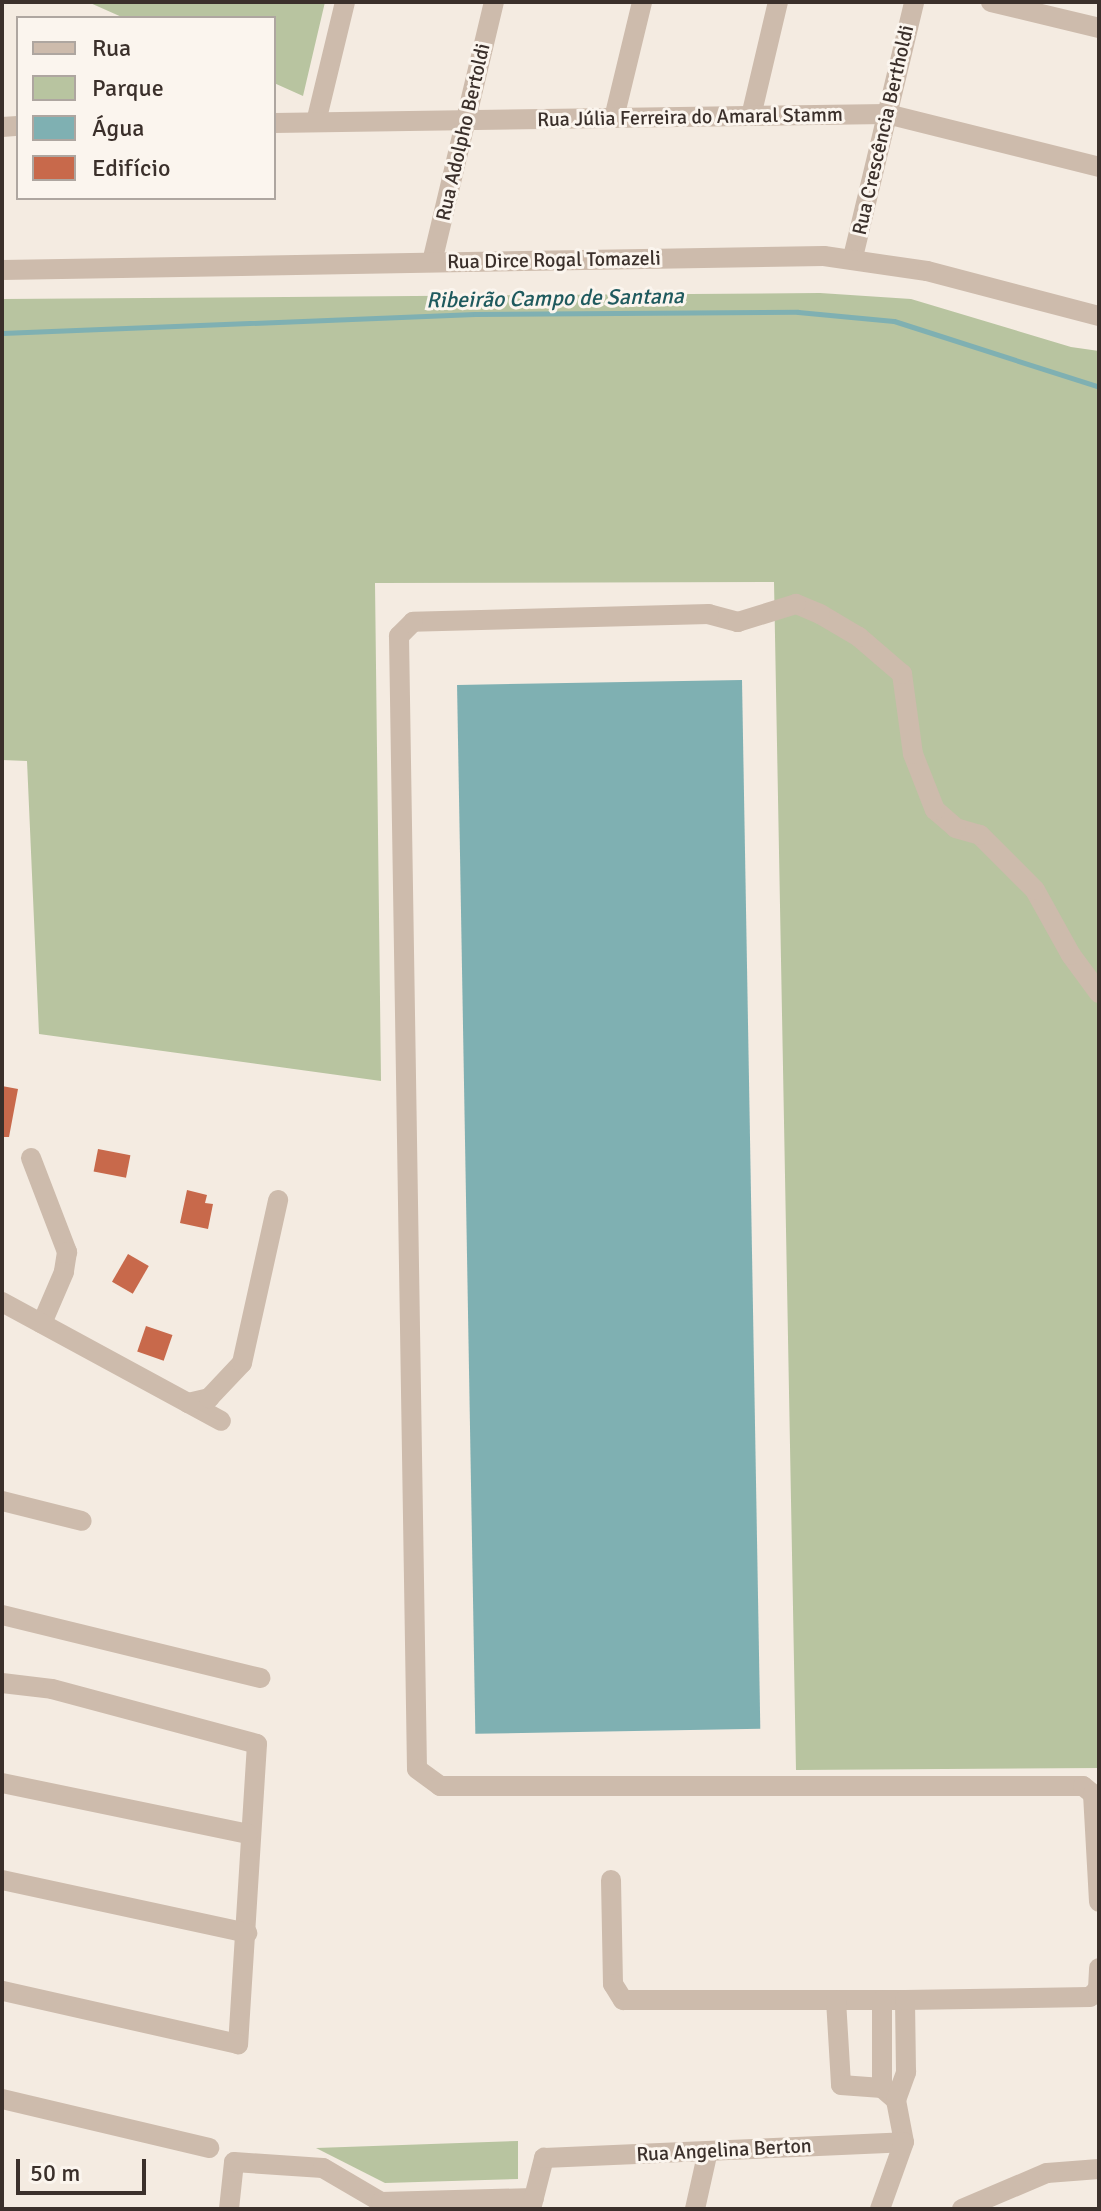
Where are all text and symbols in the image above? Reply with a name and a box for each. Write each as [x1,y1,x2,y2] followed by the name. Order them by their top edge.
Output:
[16,16,276,200] legend
[847,23,919,237] street label: Rua Crescência Bertholdi
[92,33,131,63] text: Rua
[431,41,495,223] street label: Rua Adolpho Bertoldi
[92,73,164,103] text: Parque
[537,102,843,132] street label: Rua Júlia Ferreira do Amaral Stamm
[92,113,144,143] text: Água
[92,153,170,183] text: Edifício
[447,246,661,274] street label: Rua Dirce Rogal Tomazeli
[426,283,684,313] water label: Ribeirão Campo de Santana
[636,2133,812,2167] street label: Rua Angelina Berton
[20,2143,150,2193] scale bar
[30,2158,80,2188] text: 50 m

